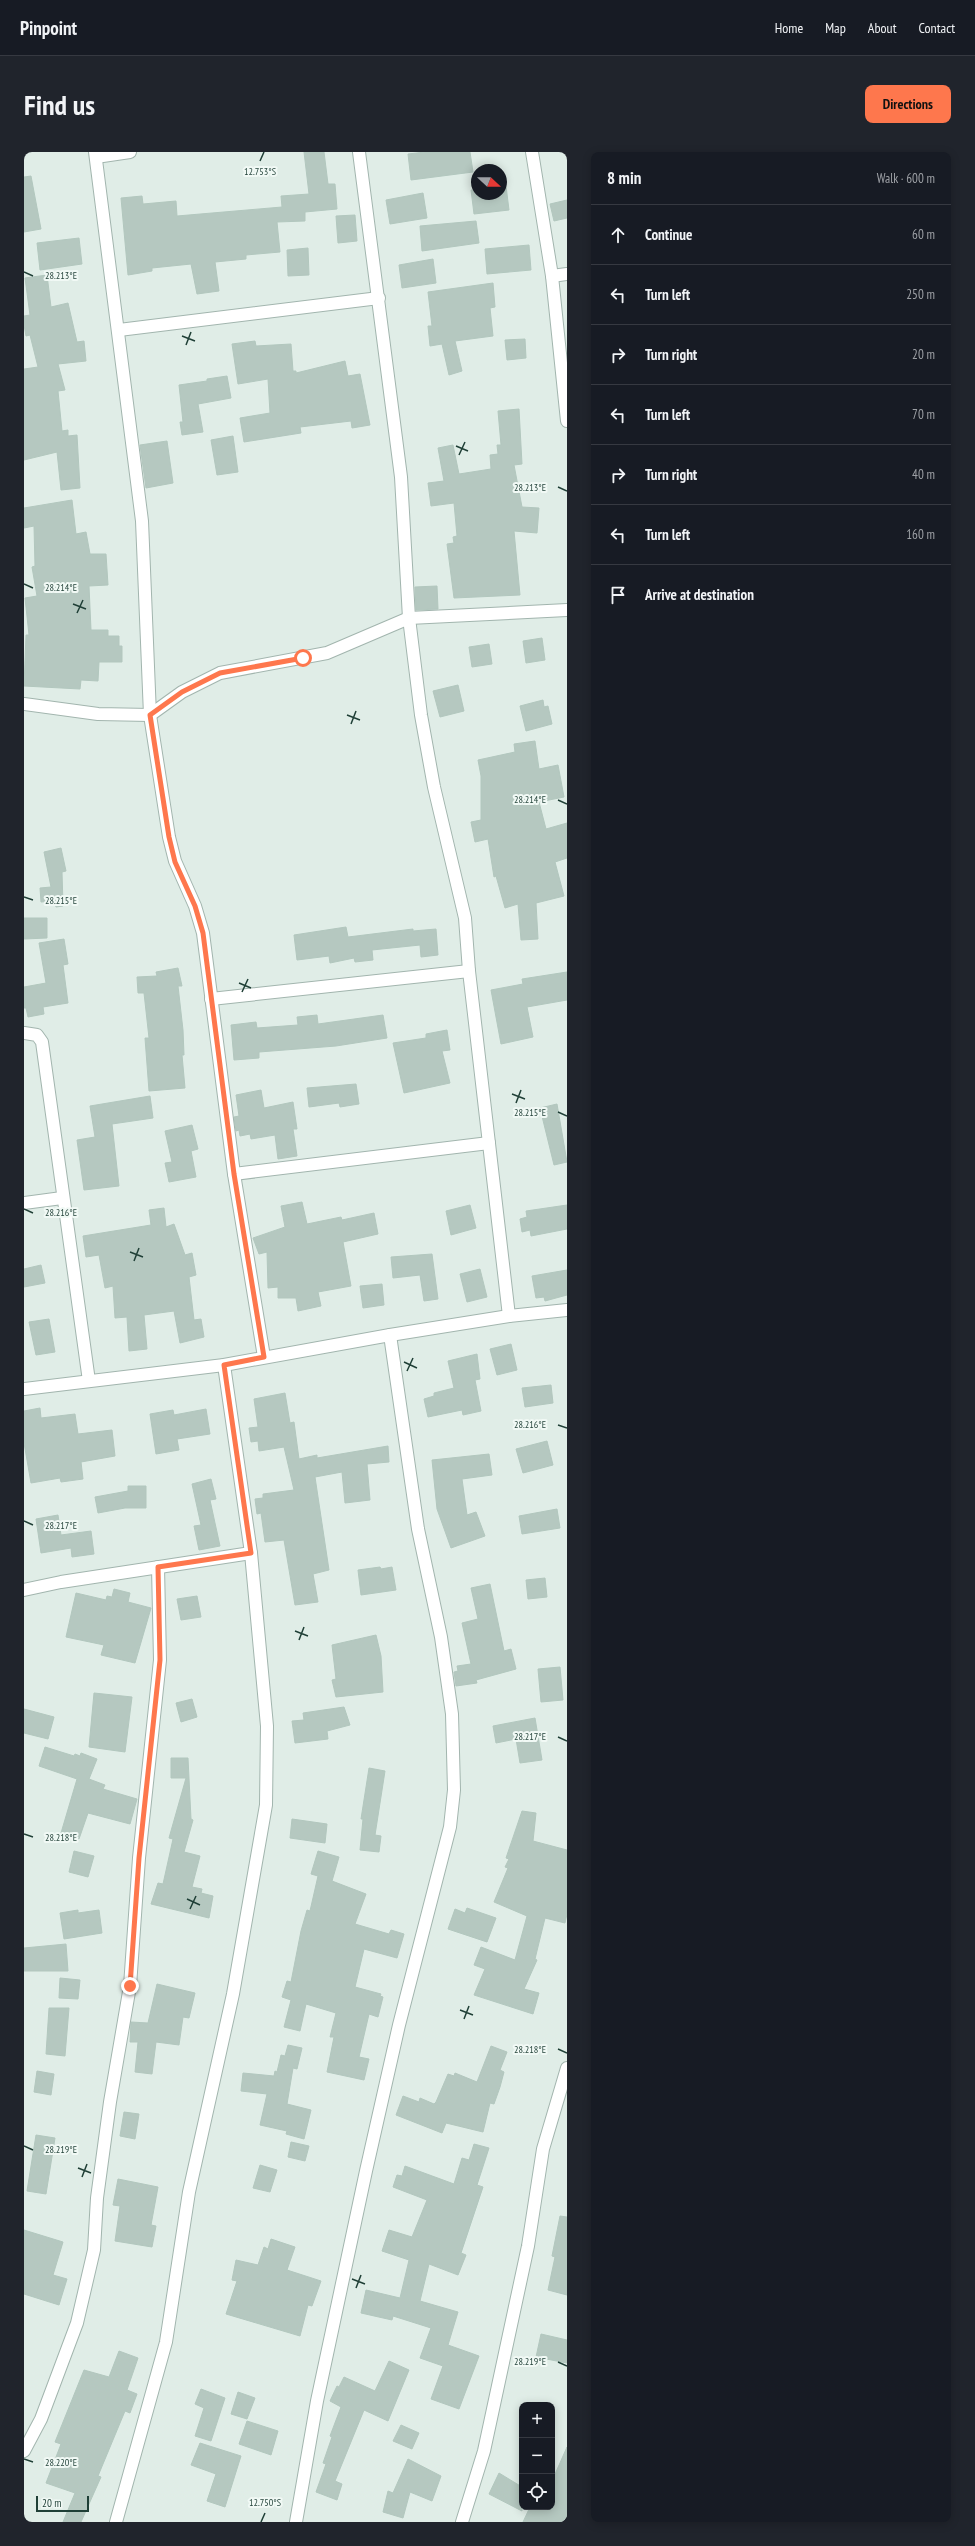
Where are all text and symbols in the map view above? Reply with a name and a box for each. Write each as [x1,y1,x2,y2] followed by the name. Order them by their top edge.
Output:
[20,16,77,40] text: Pinpoint
[775,19,803,37] text: Home
[825,19,846,37] text: Map
[868,19,897,37] text: About
[919,19,955,37] text: Contact
[865,85,951,123] button: Directions
[24,86,95,123] text: Find us
[471,164,507,200] north arrow
[244,165,276,178] text: 12.753°S
[607,167,641,189] text: 8 min
[877,170,935,187] text: Walk · 600 m
[607,224,629,246] icon: ahead
[645,225,692,244] text: Continue
[912,226,935,243] text: 60 m
[45,269,77,282] text: 28.213°E
[607,284,629,306] icon: left
[645,285,690,304] text: Turn left
[906,286,935,303] text: 250 m
[607,344,629,366] icon: right
[645,345,697,364] text: Turn right
[912,346,935,363] text: 20 m
[607,404,629,426] icon: left
[645,405,690,424] text: Turn left
[912,406,935,423] text: 70 m
[607,464,629,486] icon: right
[645,465,697,484] text: Turn right
[912,466,935,483] text: 40 m
[514,481,546,494] text: 28.213°E
[607,524,629,546] icon: left
[645,525,690,544] text: Turn left
[906,526,935,543] text: 160 m
[45,581,77,594] text: 28.214°E
[607,584,629,606] icon: arrive
[645,585,754,604] text: Arrive at destination
[294,649,312,667] route start
[514,793,546,806] text: 28.214°E
[45,894,77,907] text: 28.215°E
[514,1106,546,1119] text: 28.215°E
[45,1206,77,1219] text: 28.216°E
[514,1418,546,1431] text: 28.216°E
[45,1519,77,1532] text: 28.217°E
[514,1730,546,1743] text: 28.217°E
[45,1831,77,1844] text: 28.218°E
[121,1977,139,1995] route end
[514,2043,546,2056] text: 28.218°E
[45,2143,77,2156] text: 28.219°E
[514,2355,546,2368] text: 28.219°E
[519,2402,555,2510] map controls
[519,2402,555,2438] button: +
[519,2438,555,2474] button: −
[45,2456,77,2469] text: 28.220°E
[519,2474,555,2510] button: locate
[36,2494,89,2513] scale bar
[42,2496,61,2510] text: 20 m
[249,2496,281,2509] text: 12.750°S

